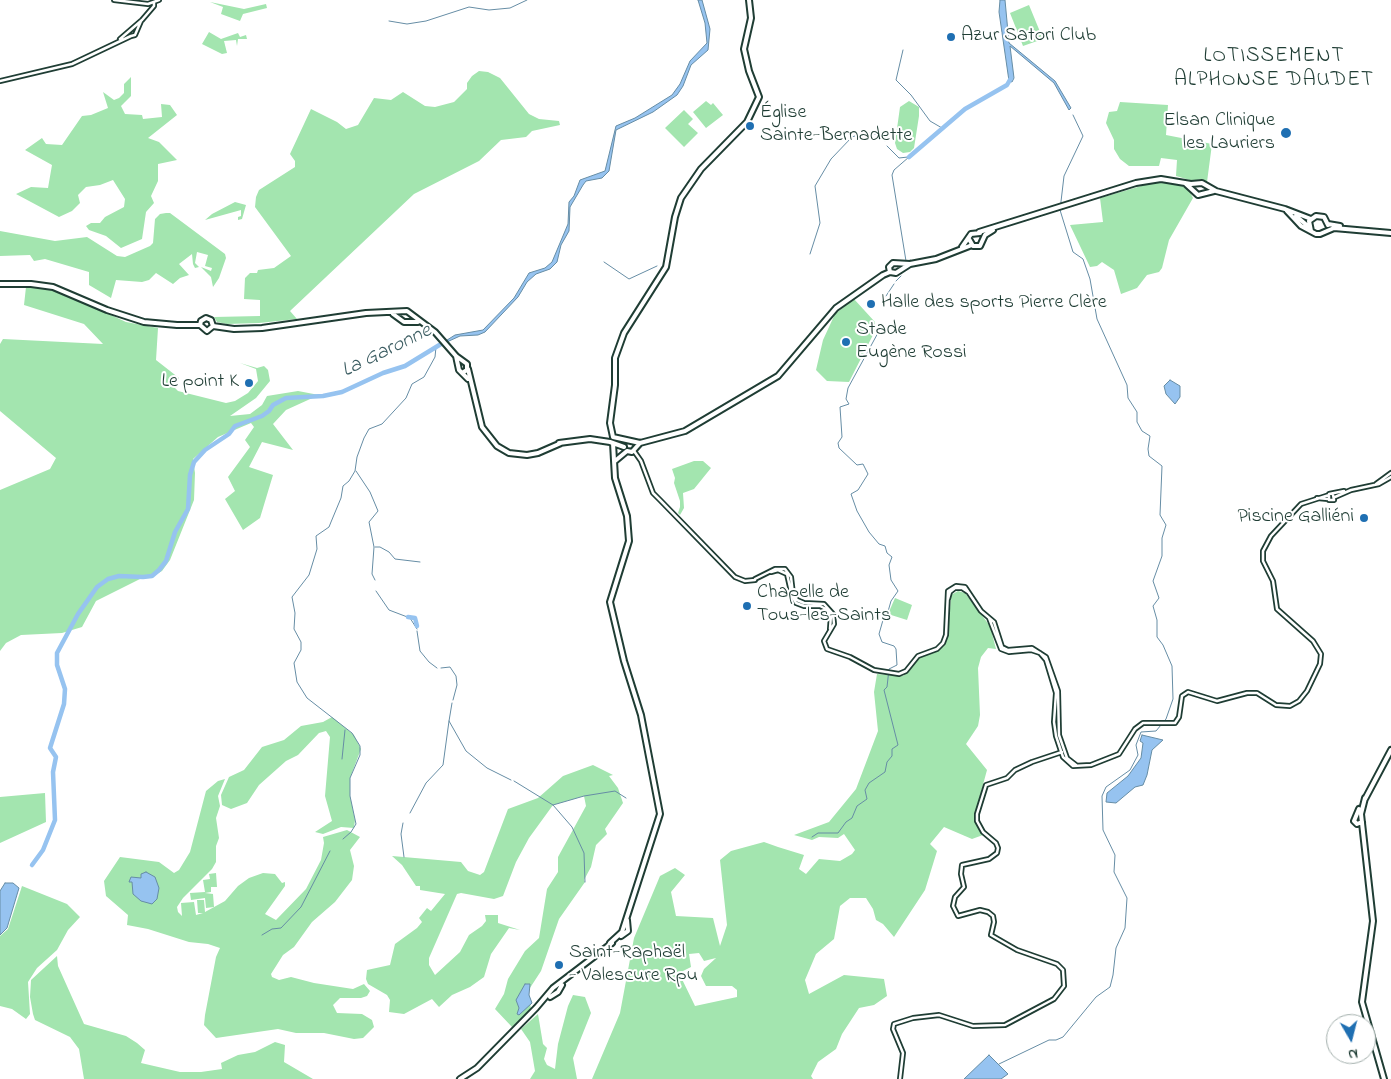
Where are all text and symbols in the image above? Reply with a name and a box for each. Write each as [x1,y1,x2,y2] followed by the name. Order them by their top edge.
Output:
[961,25,1096,49] place label: Azur Satori Club
[945,31,957,43] marker: Azur Satori Club
[1172,45,1376,95] district label: LOTISSEMENT ALPHONSE DAUDET
[760,102,912,149] place label: Église Sainte-Bernadette
[1164,110,1275,157] place label: Elsan Clinique les Lauriers
[744,120,756,132] marker: Église Sainte-Bernadette
[1279,126,1293,140] marker: Elsan Clinique les Lauriers
[881,292,1107,316] place label: Halle des sports Pierre Clère
[865,298,877,310] marker: Halle des sports Pierre Clère
[856,319,967,366] place label: Stade Eugène Rossi
[338,320,436,384] water label: La Garonne
[840,336,852,348] marker: Stade Eugène Rossi
[161,371,239,395] place label: Le point K
[243,377,255,389] marker: Le point K
[1237,506,1354,530] place label: Piscine Galliéni
[1358,512,1370,524] marker: Piscine Galliéni
[757,582,891,629] place label: Chapelle de Tous-les-Saints
[741,600,753,612] marker: Chapelle de Tous-les-Saints
[569,942,698,989] place label: Saint-Raphaël - Valescure Rpu
[553,959,565,971] marker: Saint-Raphaël - Valescure Rpu
[1326,1014,1376,1064] north arrow
[1347,1042,1359,1064] text: N

